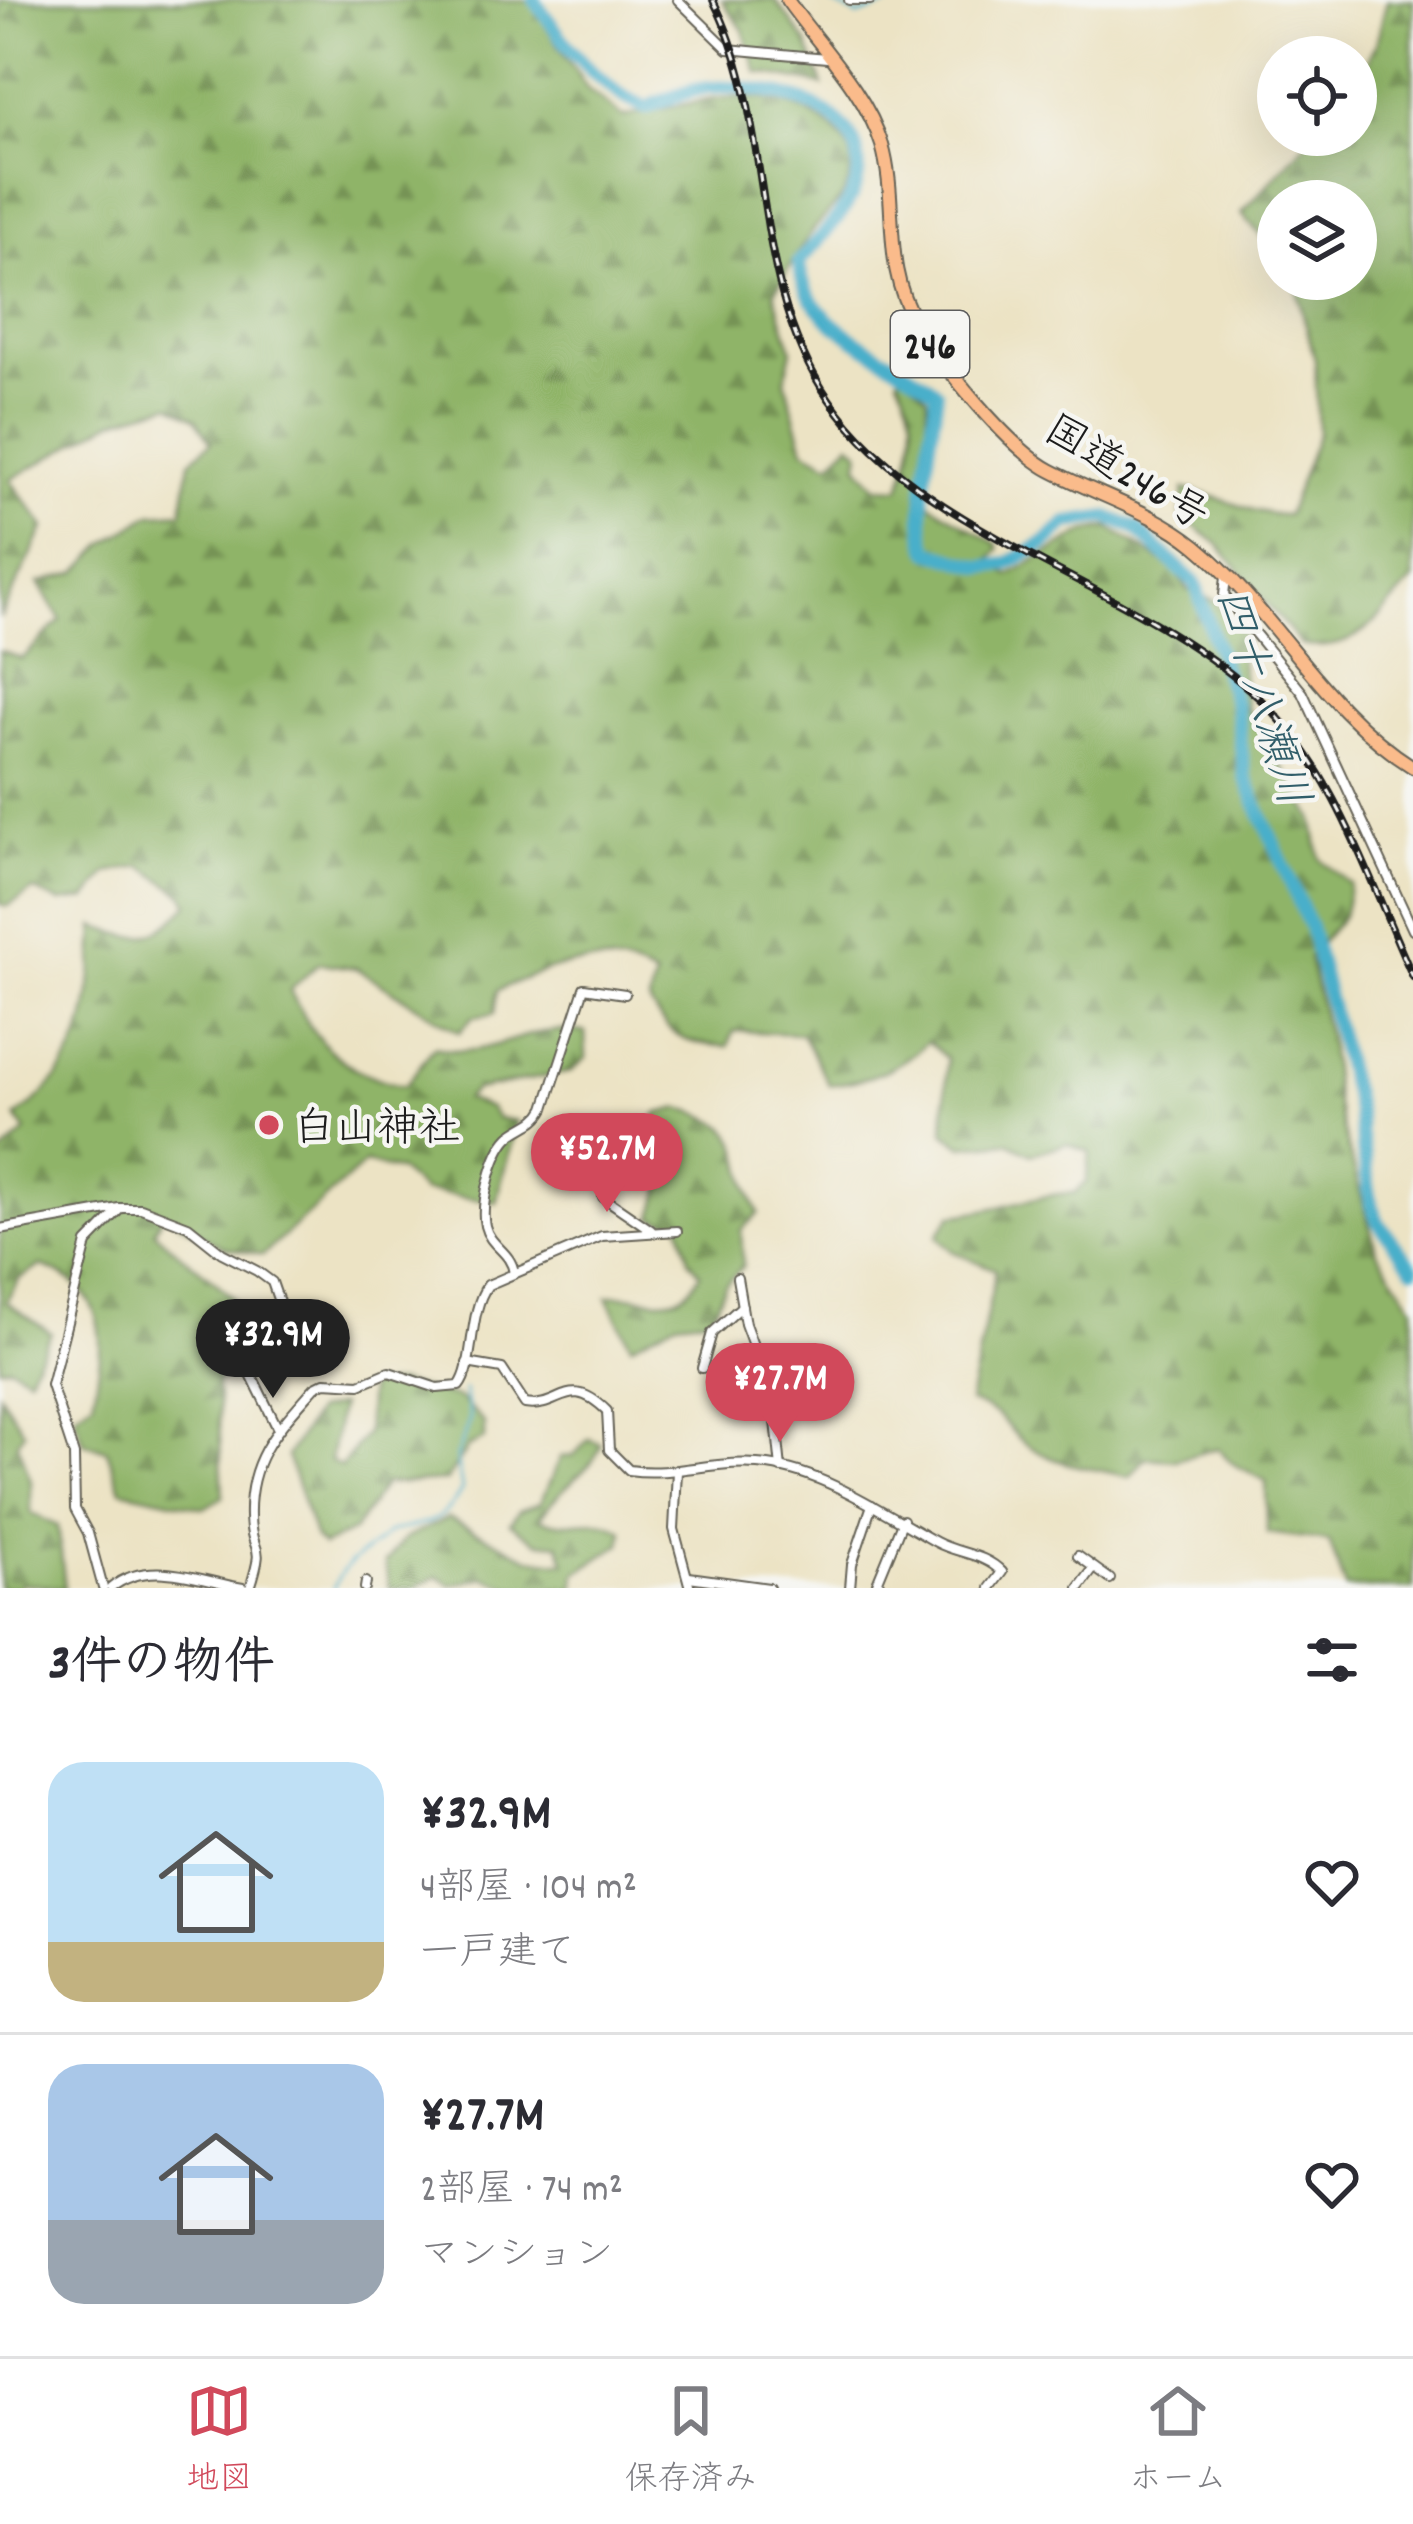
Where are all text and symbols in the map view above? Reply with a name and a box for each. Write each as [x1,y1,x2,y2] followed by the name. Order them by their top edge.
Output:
[1257,36,1377,300] map controls
[1257,36,1377,156] button: locate
[1257,180,1377,300] button: layers
[891,311,969,377] road number: 246
[1031,403,1218,549] street label: 国道246号
[1195,581,1322,815] water label: 四十八瀬川
[293,1102,461,1162] place label: 白山神社
[256,1112,282,1138] marker: 白山神社
[509,1113,705,1215] pin: ¥52.7M
[558,1124,656,1179] text: ¥52.7M
[175,1299,371,1401] pin: ¥32.9M
[223,1310,323,1365] text: ¥32.9M
[682,1343,878,1445] pin: ¥27.7M
[732,1354,828,1409] text: ¥27.7M
[1299,1627,1365,1693] icon: filters
[48,1631,275,1703] text: 3件の物件
[420,1781,551,1853] text: ¥32.9M
[144,1810,288,1954] icon: home
[1299,1849,1365,1915] icon: heart
[420,1863,637,1918] text: 4部屋 · 104 m²
[420,1928,576,1983] text: 一戸建て
[420,2083,544,2155] text: ¥27.7M
[144,2112,288,2256] icon: home
[1299,2151,1365,2217] icon: heart
[420,2165,623,2220] text: 2部屋 · 74 m²
[420,2230,613,2285] text: マンション
[186,2378,252,2505] tab: 地図
[625,2378,757,2505] tab: 保存済み
[1129,2378,1227,2505] tab: ホーム

